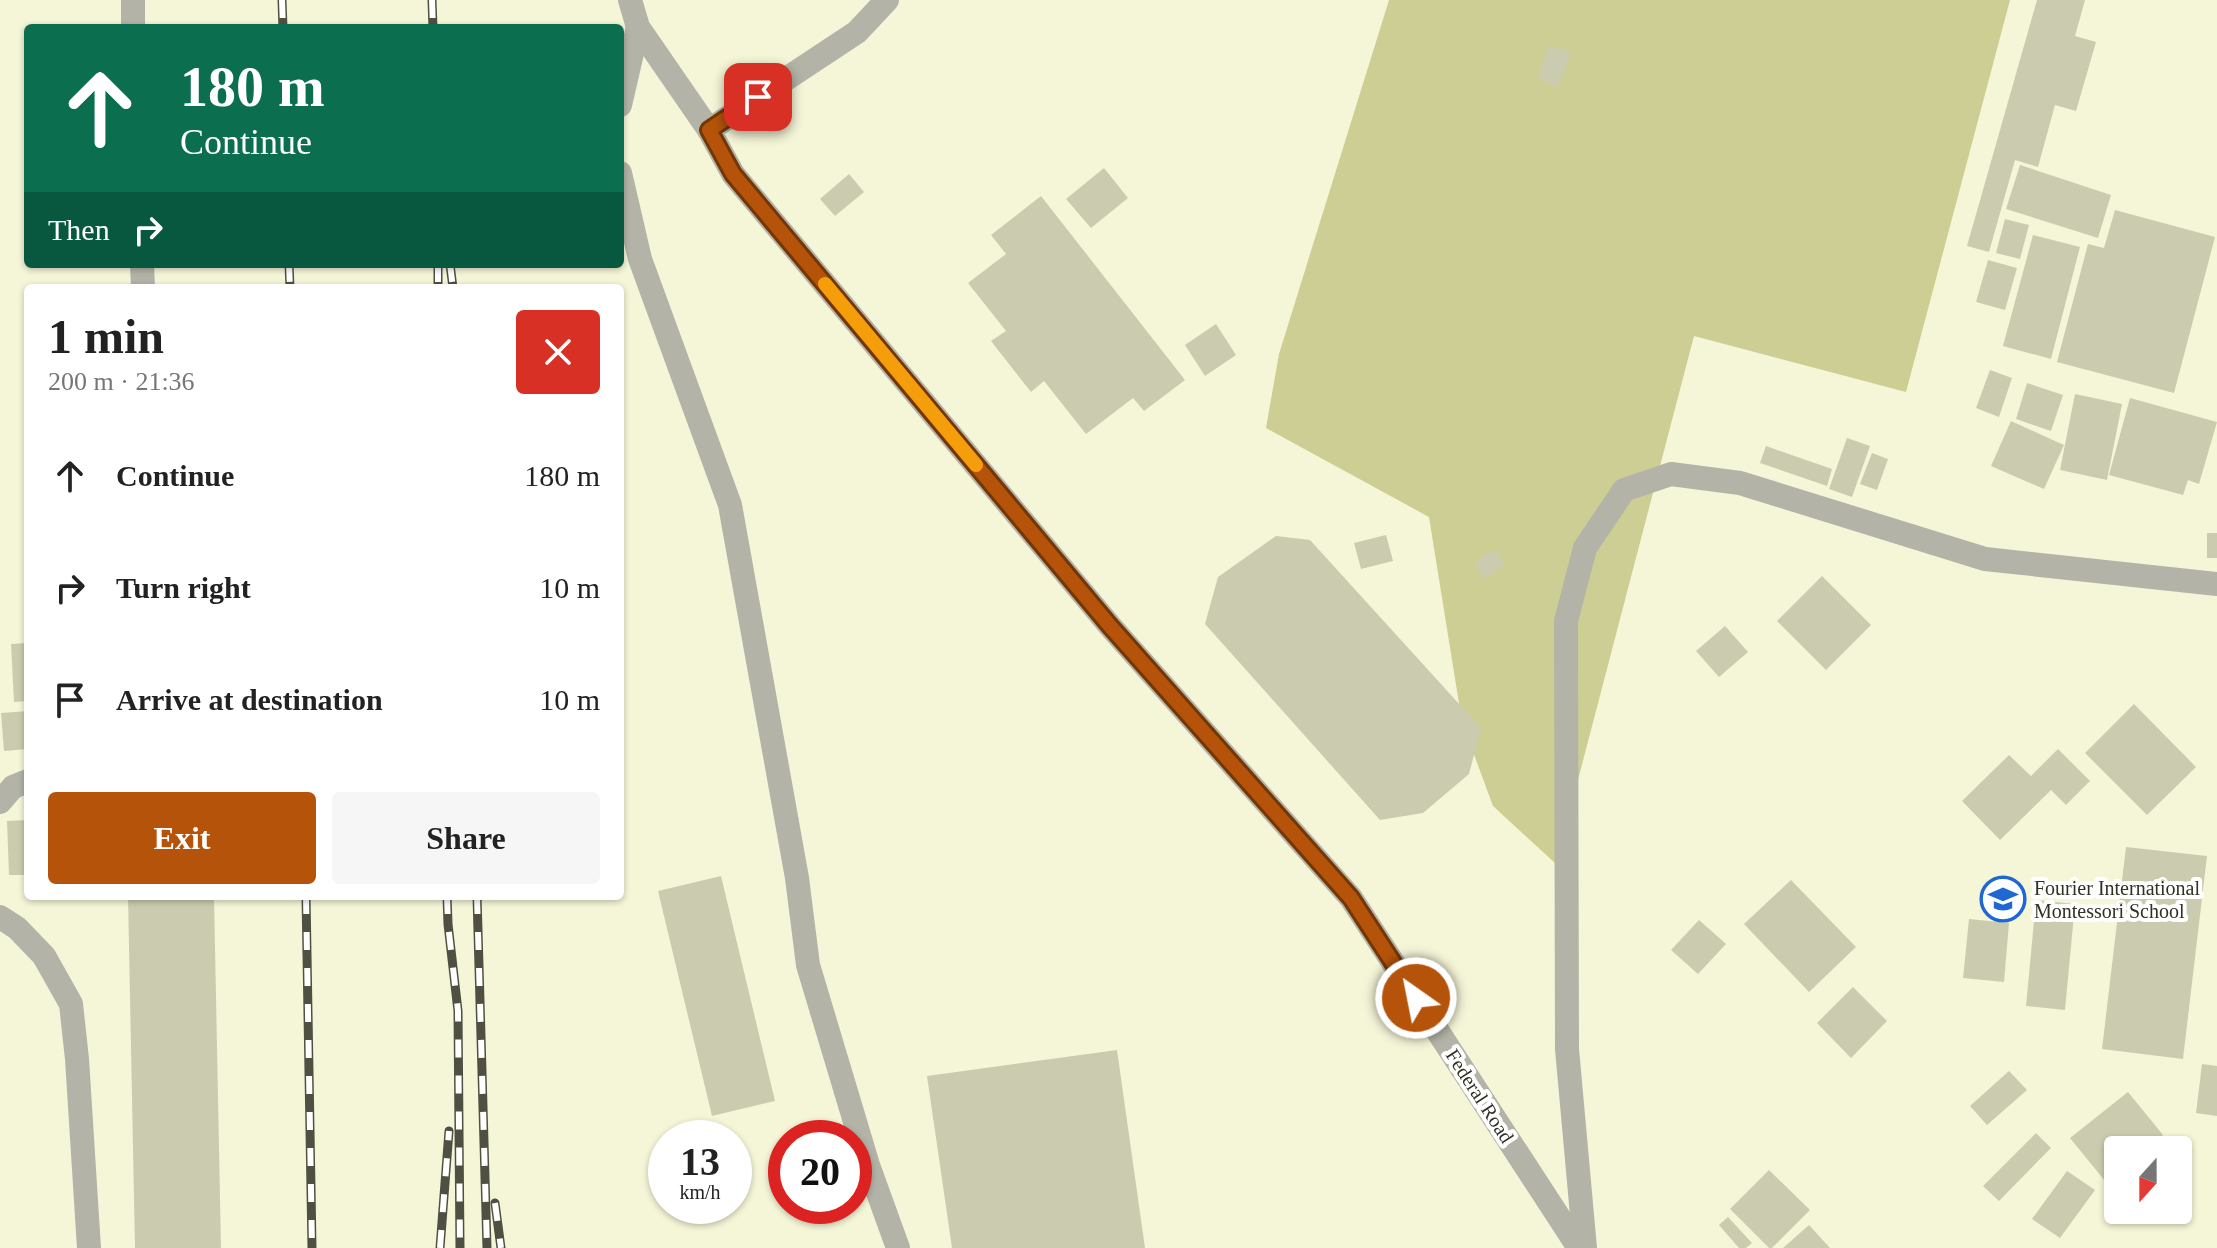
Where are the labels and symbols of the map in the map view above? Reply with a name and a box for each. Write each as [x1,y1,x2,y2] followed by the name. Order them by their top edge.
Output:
[724,63,792,131] pin
[1979,875,2027,923] school or university icon: Fourier International Montessori School
[2034,877,2200,922] place label: Fourier International Montessori School
[1374,956,1458,1040] position arrow
[1442,1045,1518,1147] street label: Federal Road
[768,1120,872,1224] speed limit sign: 20
[2104,1136,2192,1224] north arrow

